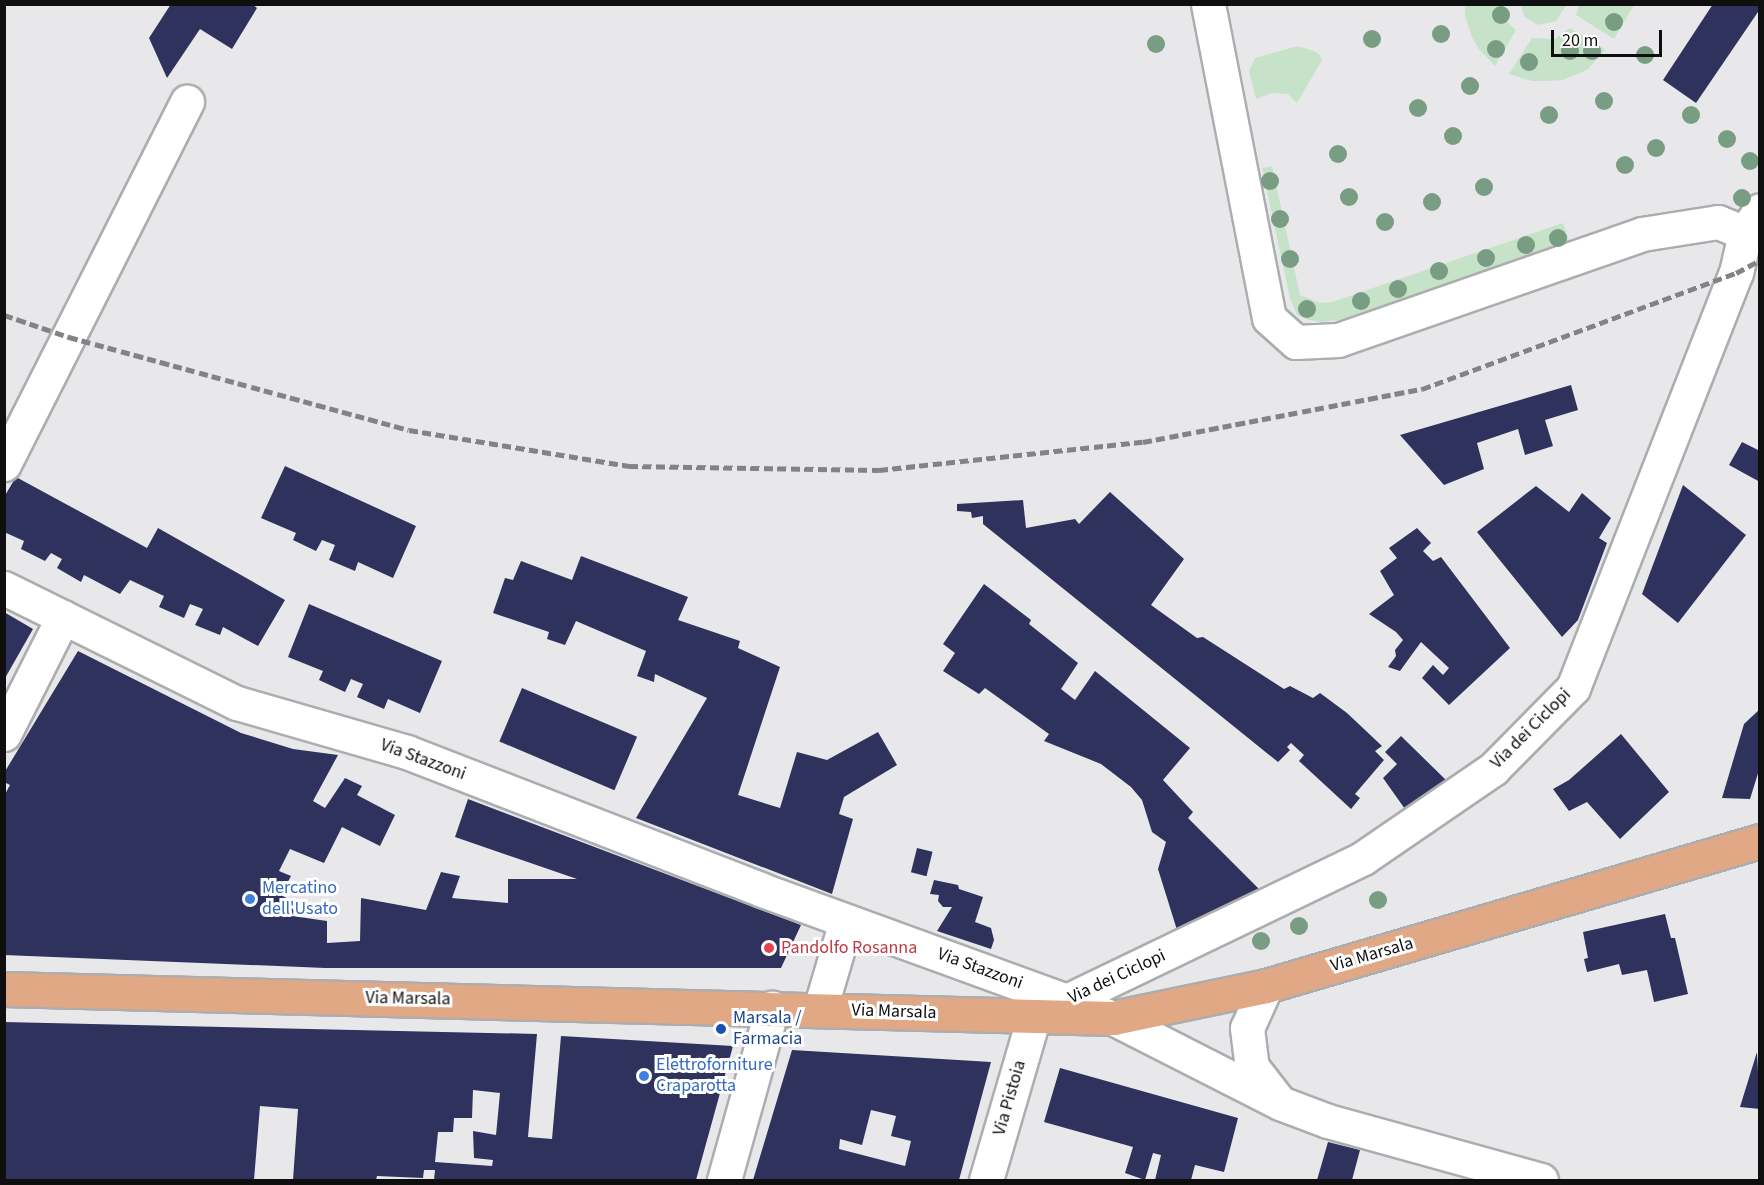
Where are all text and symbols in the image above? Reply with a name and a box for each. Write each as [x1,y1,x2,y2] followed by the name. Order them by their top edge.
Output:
[1554,18,1665,56] scale bar
[1562,28,1598,53] text: 20 m
[1486,684,1576,774] street label: Via dei Ciclopi
[377,735,469,785] street label: Via Stazzoni
[262,878,338,920] place label: Mercatino dell'Usato
[243,892,257,906] marker: Mercatino dell'Usato
[1328,933,1416,977] street label: Via Marsala
[781,937,917,959] place label: Pandolfo Rosanna
[762,941,776,955] marker: Pandolfo Rosanna
[934,944,1026,994] street label: Via Stazzoni
[1065,945,1169,1009] street label: Via dei Ciclopi
[365,987,451,1011] street label: Via Marsala
[851,1000,937,1024] street label: Via Marsala
[733,1008,802,1050] place label: Marsala / Farmacia
[714,1022,728,1036] marker: Marsala / Farmacia
[656,1055,773,1098] place label: Elettroforniture Craparotta
[989,1058,1031,1138] street label: Via Pistoia
[637,1069,651,1083] marker: Elettroforniture Craparotta

